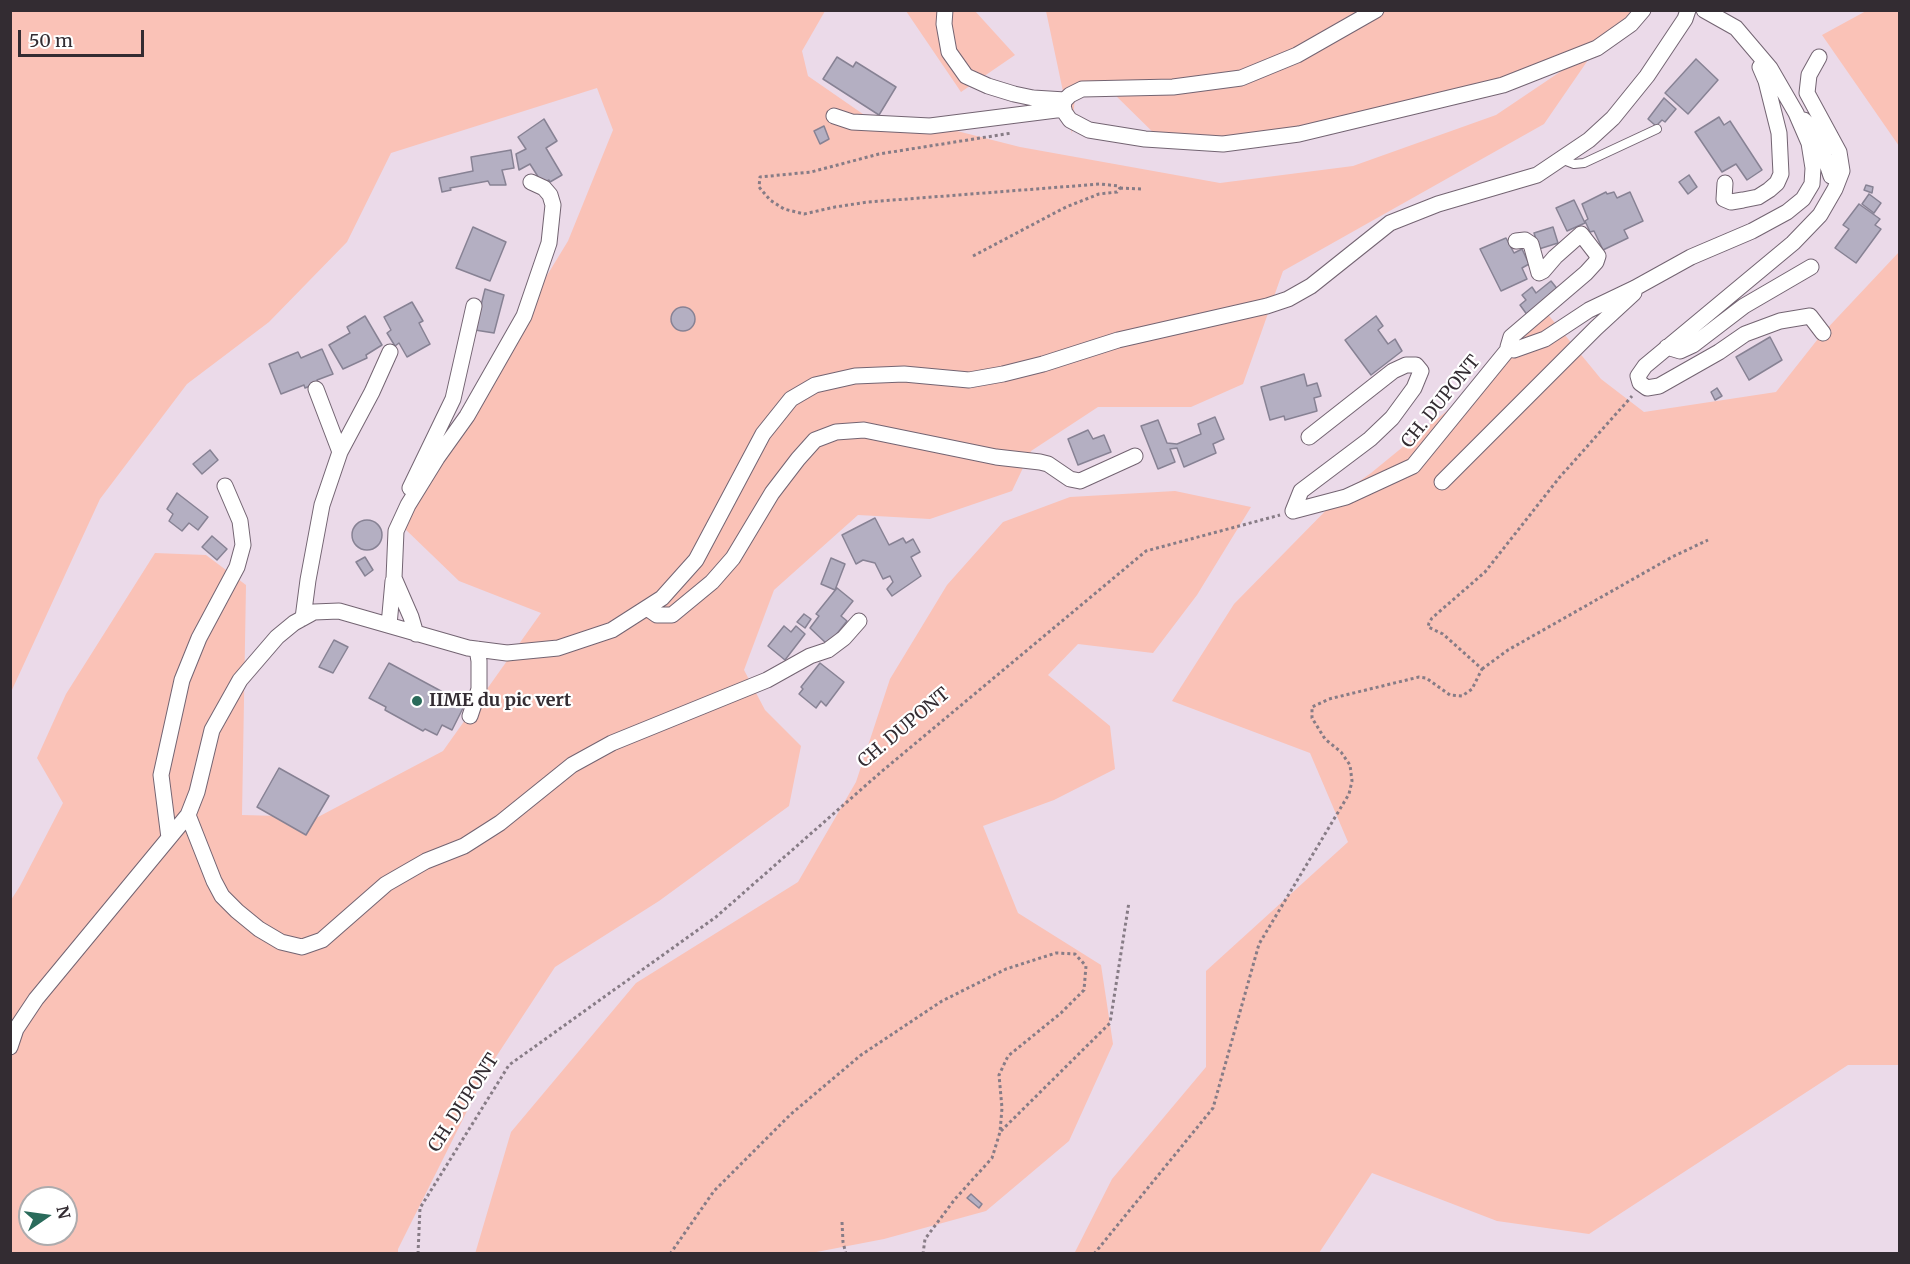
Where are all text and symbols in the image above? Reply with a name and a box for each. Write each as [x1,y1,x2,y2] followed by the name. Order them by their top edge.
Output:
[21,18,147,56] scale bar
[29,29,73,52] text: 50 m
[1397,351,1485,453] street label: CH. DUPONT
[854,683,954,773] street label: CH. DUPONT
[429,690,571,712] place label: IIME du pic vert
[410,694,424,708] marker: IIME du pic vert
[424,1050,504,1156] street label: CH. DUPONT
[18,1186,78,1246] north arrow
[52,1204,75,1221] text: N

